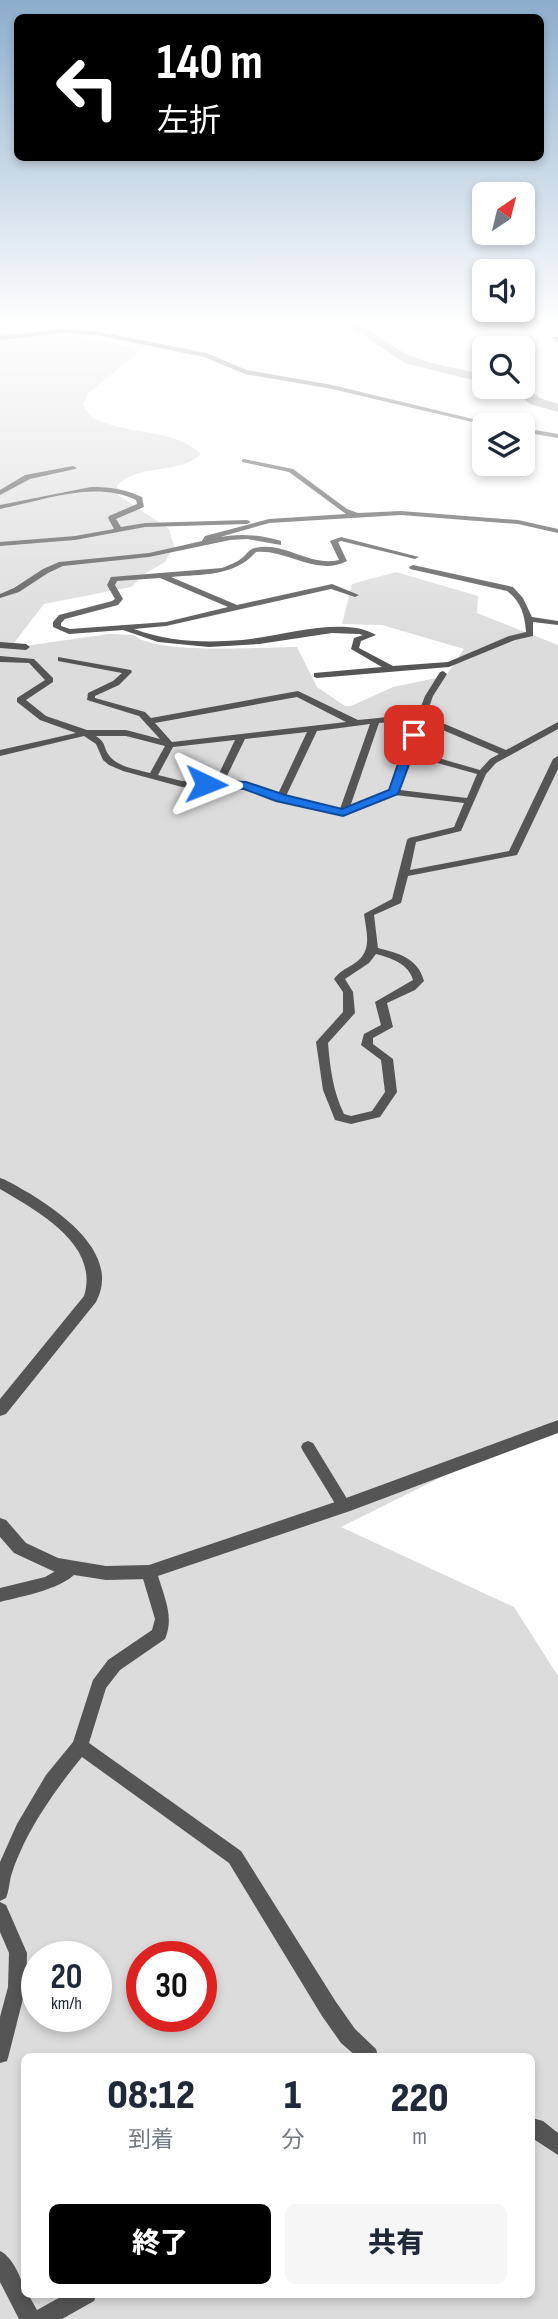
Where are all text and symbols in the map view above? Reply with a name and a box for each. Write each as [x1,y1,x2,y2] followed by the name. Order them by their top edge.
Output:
[157,34,263,93] text: 140 m
[42,42,133,133] icon: left
[157,102,221,141] text: 左折
[472,182,536,245] north arrow
[472,182,535,476] map controls
[472,259,535,322] button: sound
[472,336,535,399] button: search
[472,413,535,476] button: layers
[384,705,444,765] pin
[395,716,433,754] icon: arrive
[169,747,243,821] position arrow
[126,1941,217,2032] speed limit sign: 30
[51,1956,83,1999] text: 20
[51,1993,82,2014] text: km/h
[107,2070,195,2121] text: 08:12
[284,2070,301,2121] text: 1
[390,2073,449,2124] text: 220
[412,2123,427,2151] text: m
[128,2126,174,2154] text: 到着
[281,2126,304,2154] text: 分
[49,2204,271,2284] button: 終了
[285,2204,507,2284] button: 共有

